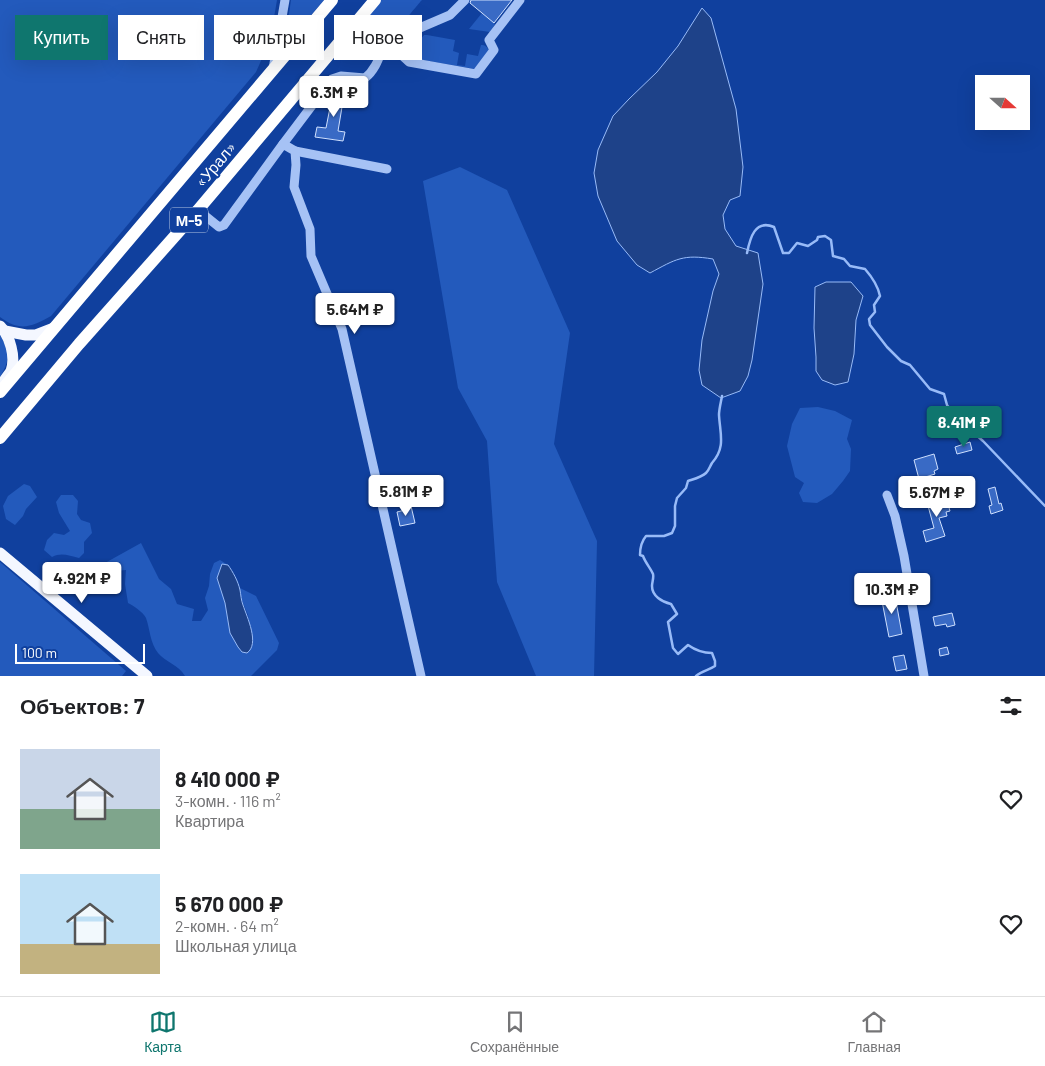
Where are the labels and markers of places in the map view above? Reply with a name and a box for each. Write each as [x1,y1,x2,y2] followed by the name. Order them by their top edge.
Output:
[293,76,375,118] pin: 6.3M ₽
[309,292,401,335] pin: 5.64M ₽
[918,406,1010,448] pin: 8.41M ₽
[360,474,452,517] pin: 5.81M ₽
[891,476,983,518] pin: 5.67M ₽
[36,562,128,604] pin: 4.92M ₽
[846,572,938,615] pin: 10.3M ₽

